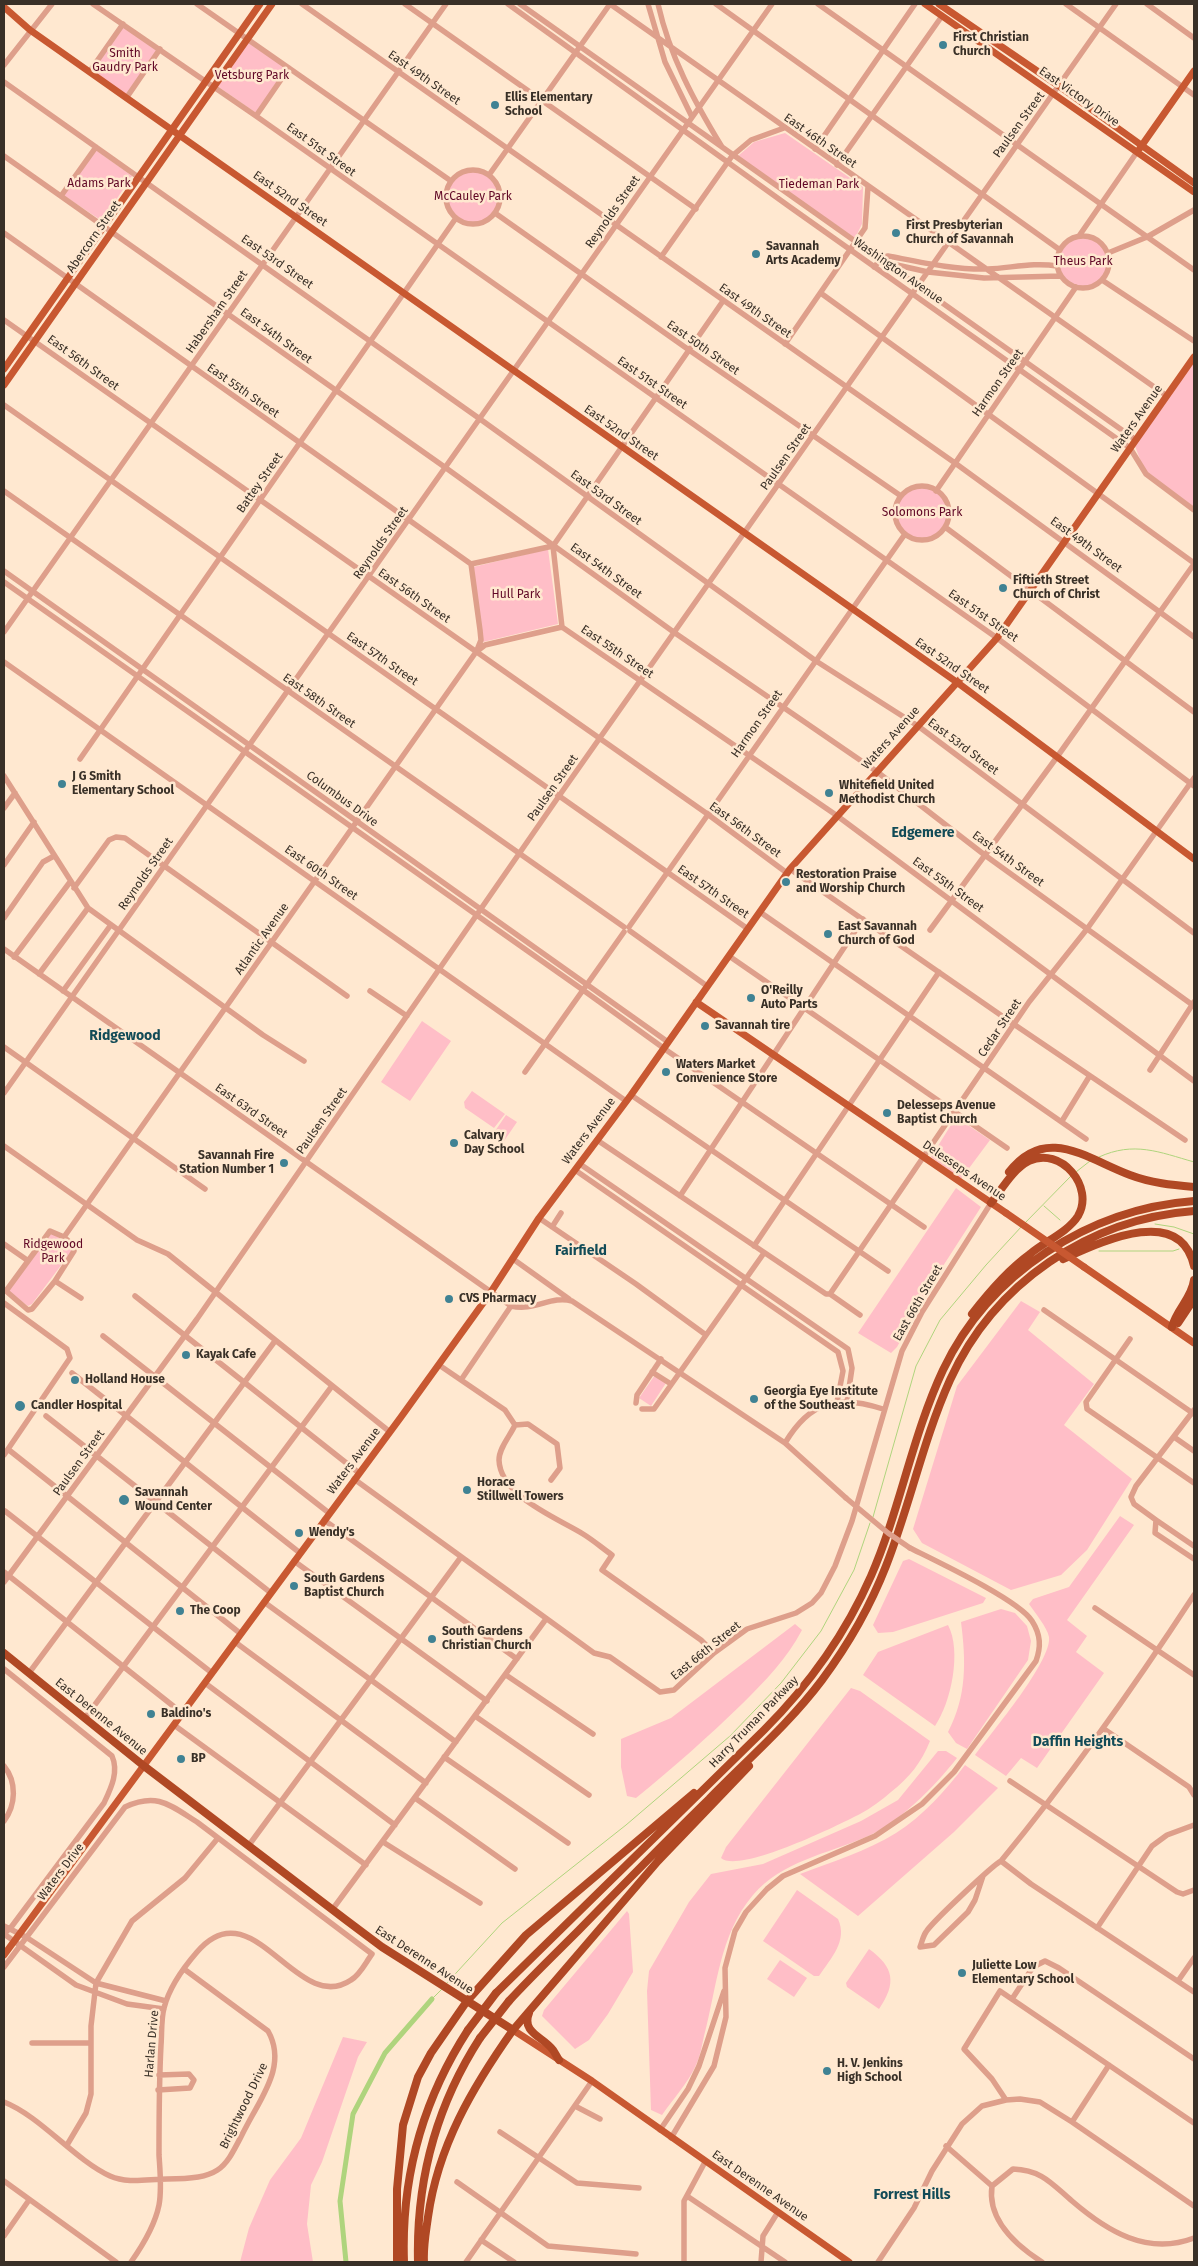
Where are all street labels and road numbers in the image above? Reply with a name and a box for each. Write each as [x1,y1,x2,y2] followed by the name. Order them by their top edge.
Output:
[385,48,463,108] street label: East 49th Street
[1036,64,1122,130] street label: East Victory Drive
[990,89,1048,161] street label: Paulsen Street
[781,111,859,171] street label: East 46th Street
[284,120,358,180] street label: East 51st Street
[250,168,330,230] street label: East 52nd Street
[583,173,643,251] street label: Reynolds Street
[64,198,124,276] street label: Abercorn Street
[238,232,316,292] street label: East 53rd Street
[850,235,946,307] street label: Washington Avenue
[183,268,251,356] street label: Habersham Street
[716,281,794,341] street label: East 49th Street
[237,305,315,367] street label: East 54th Street
[664,318,742,378] street label: East 50th Street
[44,332,122,394] street label: East 56th Street
[969,346,1027,420] street label: Harmon Street
[614,354,690,412] street label: East 51st Street
[204,361,282,421] street label: East 55th Street
[1108,382,1166,456] street label: Waters Avenue
[581,402,661,464] street label: East 52nd Street
[758,421,814,493] street label: Paulsen Street
[234,450,286,516] street label: Battey Street
[567,467,645,529] street label: East 53rd Street
[351,504,411,582] street label: Reynolds Street
[1047,514,1125,576] street label: East 49th Street
[567,540,645,602] street label: East 54th Street
[375,566,453,626] street label: East 56th Street
[945,587,1021,645] street label: East 51st Street
[578,622,656,682] street label: East 55th Street
[343,629,421,689] street label: East 57th Street
[912,635,992,697] street label: East 52nd Street
[280,671,358,731] street label: East 58th Street
[728,687,786,761] street label: Harmon Street
[859,704,923,772] street label: Waters Avenue
[925,716,1001,778] street label: East 53rd Street
[525,752,581,824] street label: Paulsen Street
[303,768,381,830] street label: Columbus Drive
[706,799,784,861] street label: East 56th Street
[969,828,1047,890] street label: East 54th Street
[116,835,176,913] street label: Reynolds Street
[282,842,360,904] street label: East 60th Street
[909,854,987,916] street label: East 55th Street
[674,862,752,922] street label: East 57th Street
[232,900,292,978] street label: Atlantic Avenue
[975,996,1025,1060] street label: Cedar Street
[212,1081,290,1141] street label: East 63rd Street
[294,1085,350,1157] street label: Paulsen Street
[559,1095,619,1167] street label: Waters Avenue
[920,1138,1008,1204] street label: Delesseps Avenue
[890,1262,946,1344] street label: East 66th Street
[324,1425,384,1497] street label: Waters Avenue
[50,1427,108,1499] street label: Paulsen Street
[668,1618,744,1684] street label: East 66th Street
[706,1673,802,1771] street label: Harry Truman Parkway
[52,1675,150,1759] street label: East Derenne Avenue
[35,1840,87,1904] street label: Waters Drive
[372,1923,476,1997] street label: East Derenne Avenue
[142,2010,162,2078] street label: Harlan Drive
[217,2061,271,2151] street label: Brightwood Drive
[709,2147,811,2225] street label: East Derenne Avenue

